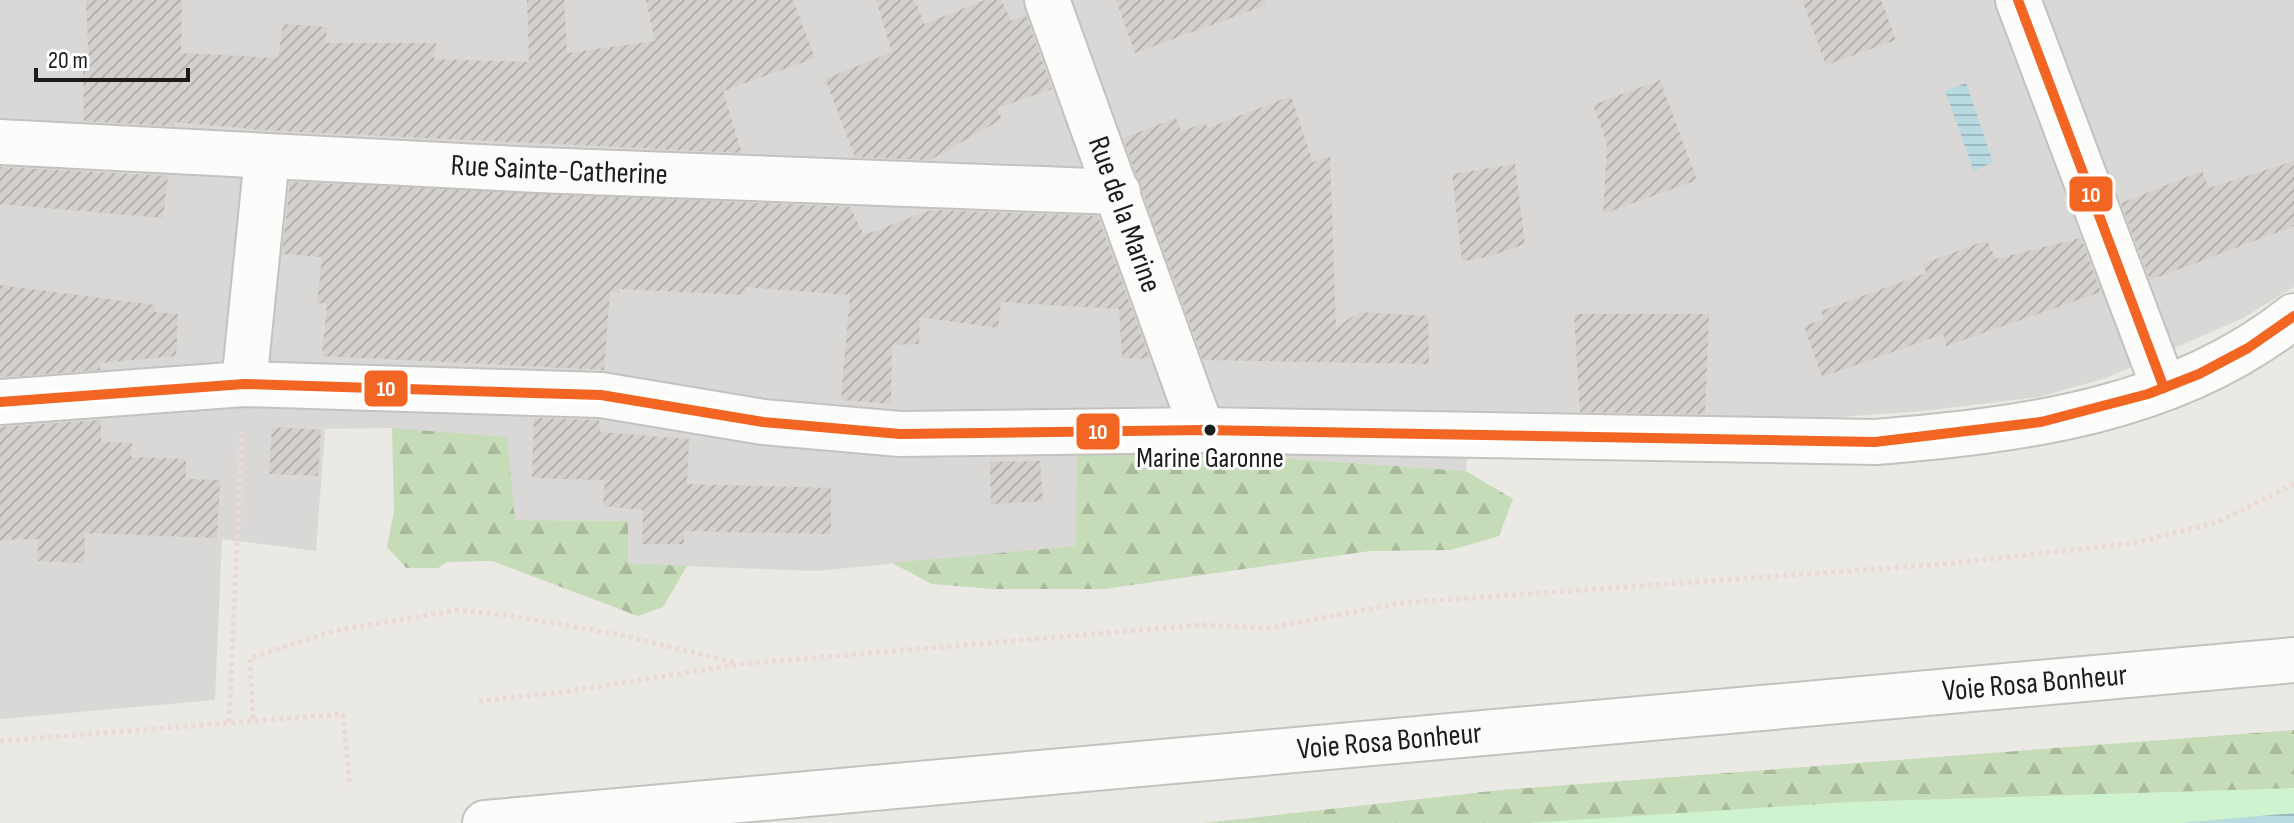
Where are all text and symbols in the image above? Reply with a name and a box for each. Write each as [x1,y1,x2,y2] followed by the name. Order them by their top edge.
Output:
[36,32,188,82] scale bar
[48,46,88,75] text: 20 m
[1080,132,1169,297] street label: Rue de la Marine
[450,147,668,193] street label: Rue Sainte-Catherine
[2068,175,2114,213] line badge: 10
[2081,182,2101,209] text: 10
[363,369,409,408] line badge: 10
[376,376,396,403] text: 10
[1075,412,1121,451] line badge: 10
[1088,419,1108,446] text: 10
[1202,422,1218,438] marker: Marine Garonne
[1136,442,1284,475] place label: Marine Garonne
[1941,657,2129,710] street label: Voie Rosa Bonheur
[1296,715,1484,768] street label: Voie Rosa Bonheur

